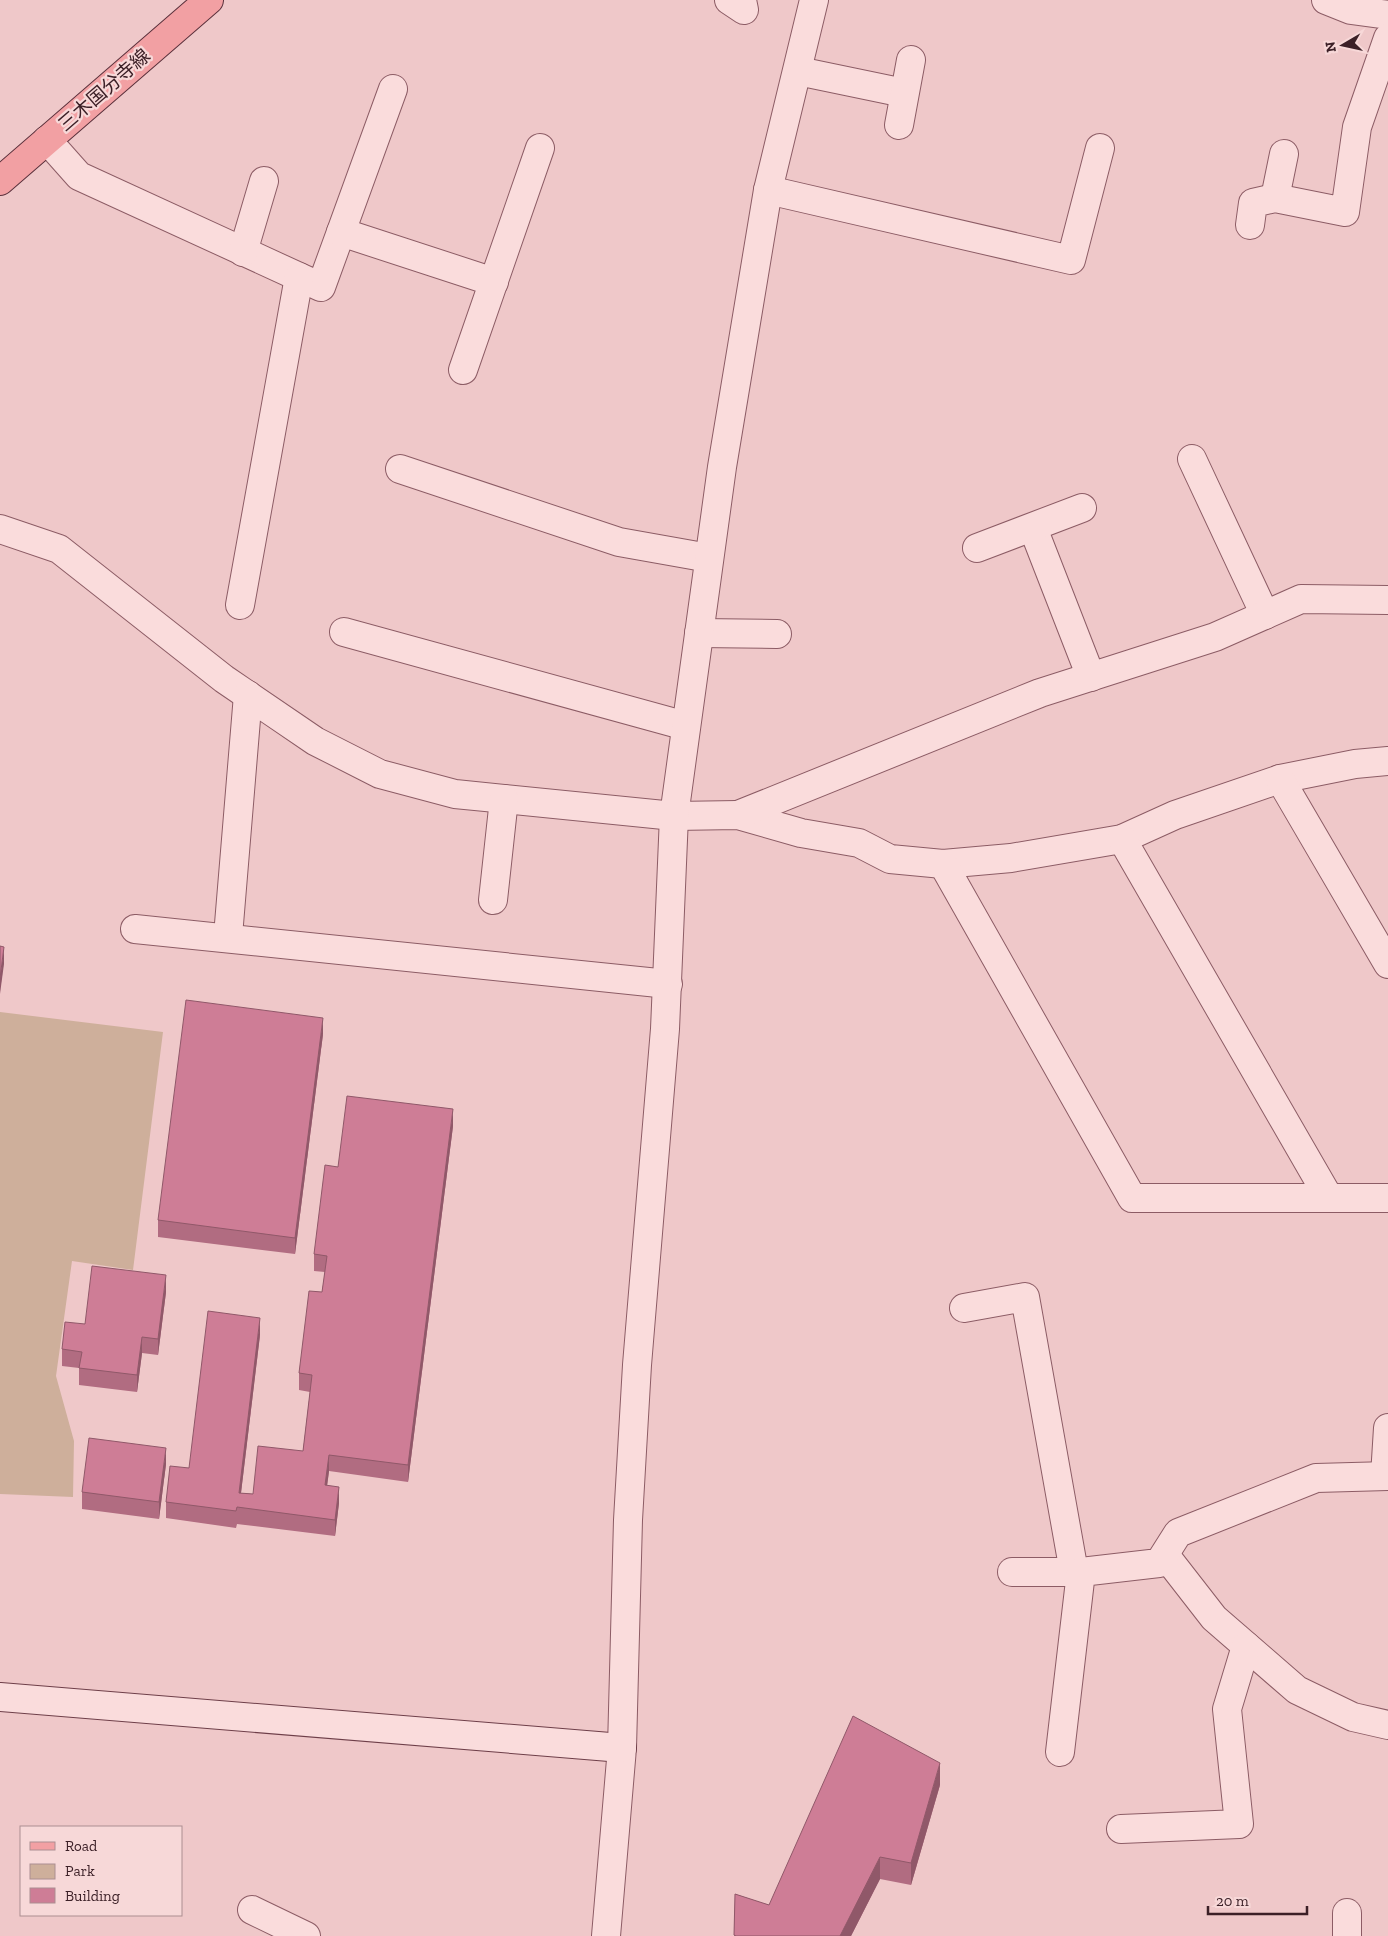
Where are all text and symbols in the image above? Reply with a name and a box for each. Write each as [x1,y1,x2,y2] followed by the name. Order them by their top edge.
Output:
[1318,20,1368,70] north arrow
[1321,40,1340,54] text: N
[53,44,155,136] street label: 三木国分寺線
[20,1826,182,1916] legend
[65,1837,98,1855] text: Road
[65,1862,95,1880] text: Park
[1208,1884,1307,1916] scale bar
[65,1887,120,1905] text: Building
[1216,1892,1249,1910] text: 20 m

